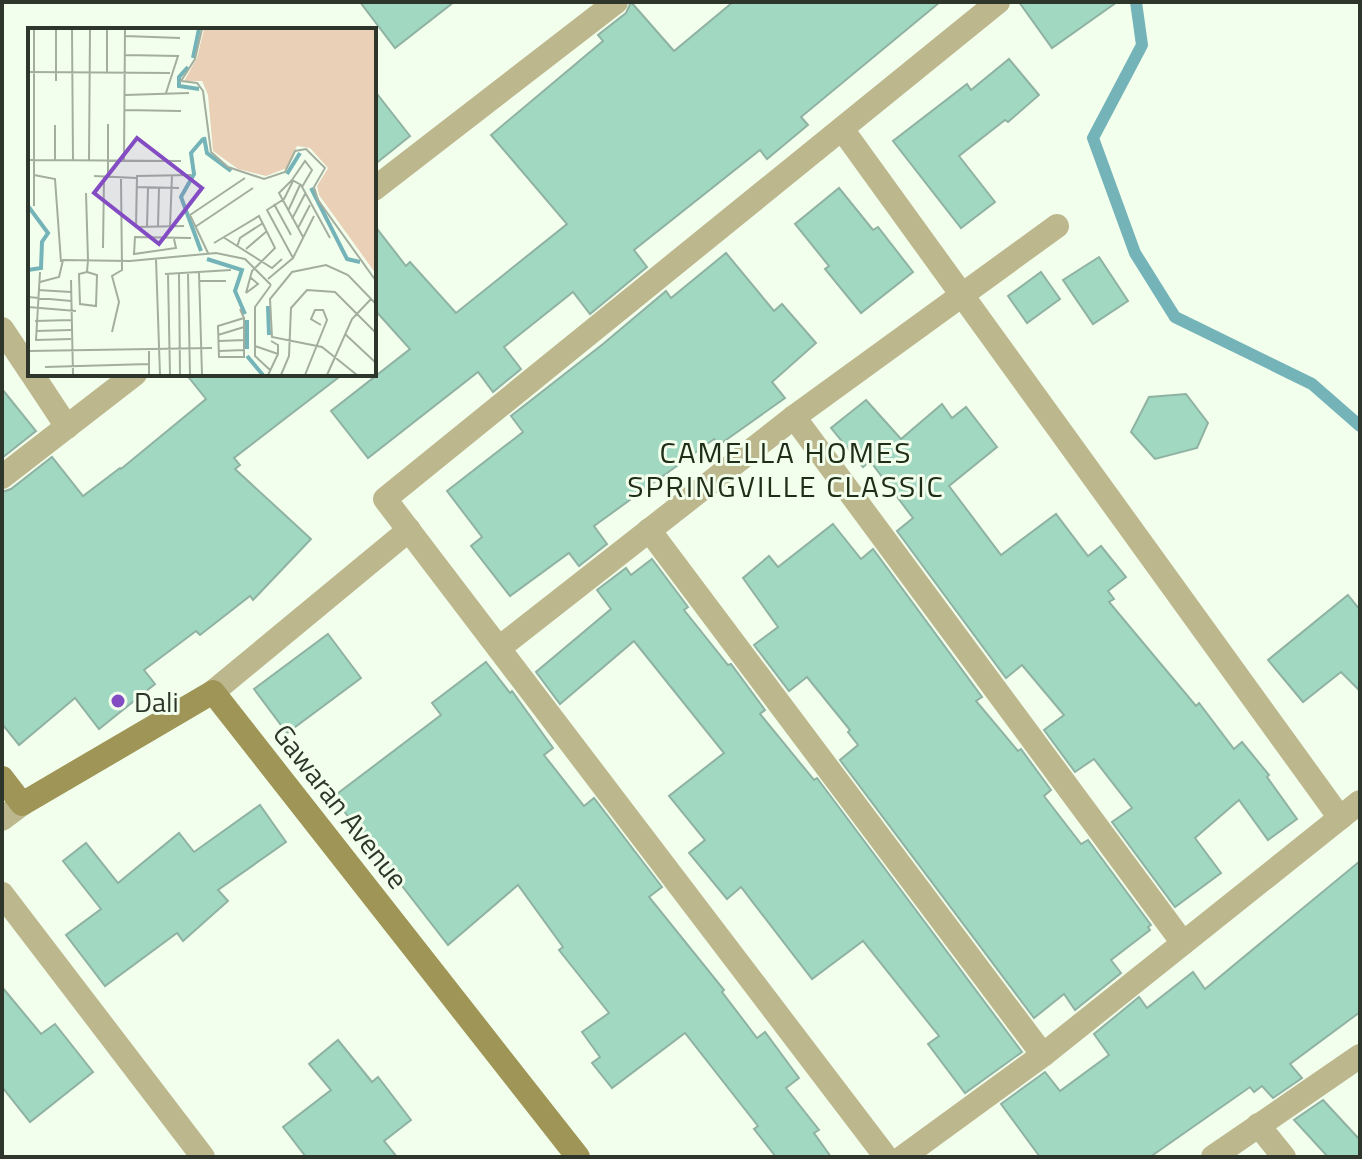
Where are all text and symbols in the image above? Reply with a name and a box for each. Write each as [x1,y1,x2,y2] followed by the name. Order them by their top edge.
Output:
[28,28,376,376] inset map
[627,429,945,509] district label: CAMELLA HOMES SPRINGVILLE CLASSIC
[134,680,179,723] place label: Dali
[109,692,127,710] marker: Dali
[263,714,419,898] street label: Gawaran Avenue

